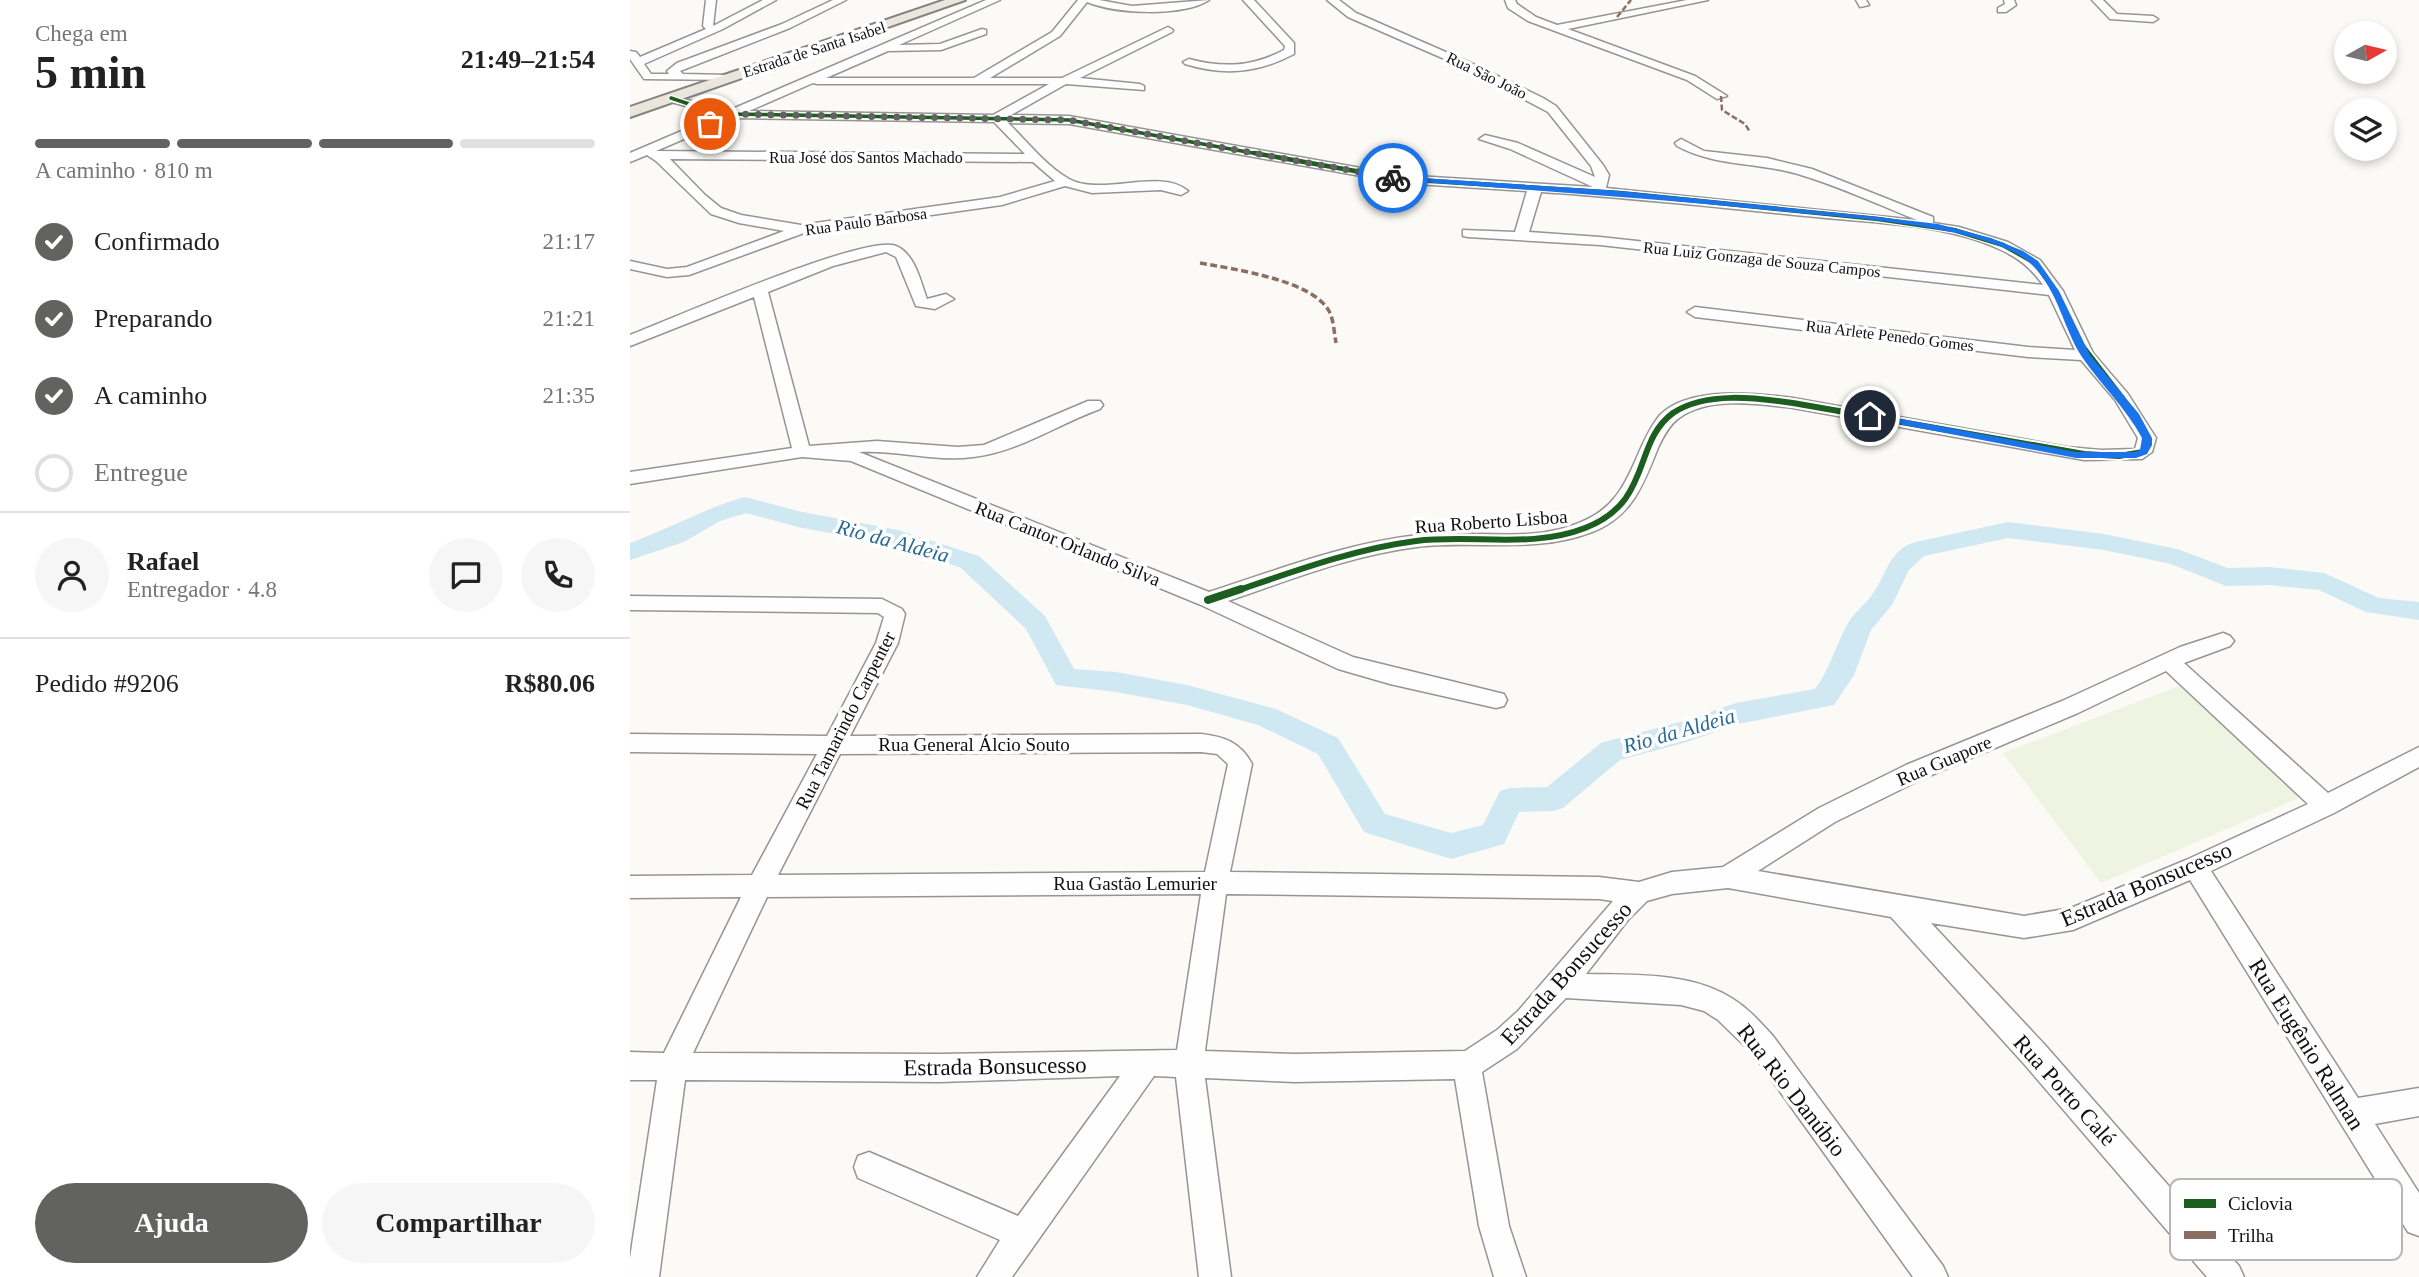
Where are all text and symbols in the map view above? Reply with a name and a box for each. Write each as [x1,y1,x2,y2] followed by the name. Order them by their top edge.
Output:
[741,18,888,81] street label: Estrada de Santa Isabel
[35,21,128,46] text: Chega em
[2334,21,2398,84] north arrow
[2334,21,2397,161] map controls
[461,45,595,74] text: 21:49–21:54
[35,47,146,98] text: 5 min
[1444,49,1530,102] street label: Rua São João
[680,94,740,154] pin
[2334,98,2397,161] button: layers
[691,105,729,143] icon: bag
[1358,143,1428,213] courier
[769,149,963,166] street label: Rua José dos Santos Machado
[35,158,213,183] text: A caminho · 810 m
[1374,159,1412,197] icon: bike
[804,205,928,238] street label: Rua Paulo Barbosa
[35,223,73,261] icon: check
[94,227,220,256] text: Confirmado
[543,229,595,254] text: 21:17
[1642,239,1881,281] street label: Rua Luiz Gonzaga de Souza Campos
[35,300,73,338] icon: check
[94,304,212,333] text: Preparando
[543,306,595,331] text: 21:21
[1805,317,1975,354] street label: Rua Arlete Penedo Gomes
[35,377,73,415] icon: check
[94,381,207,410] text: A caminho
[543,383,595,408] text: 21:35
[1840,386,1900,446] pin
[1851,397,1889,435] icon: home
[94,458,188,487] text: Entregue
[972,497,1164,590] street label: Rua Cantor Orlando Silva
[1414,506,1569,537] street label: Rua Roberto Lisboa
[833,514,952,567] water label: Rio da Aldeia
[35,538,109,612] button: person
[429,538,503,612] button: chat
[521,538,595,612] button: phone
[127,547,199,576] text: Rafael
[127,577,277,602] text: Entregador · 4.8
[791,627,900,813] street label: Rua Tamarindo Carpenter
[35,669,179,698] text: Pedido #9206
[505,669,595,698] text: R$80.06
[1619,704,1738,759] water label: Rio da Aldeia
[1894,731,1995,790] street label: Rua Guapore
[878,734,1070,755] street label: Rua General Álcio Souto
[2057,837,2235,932] street label: Estrada Bonsucesso
[1053,873,1217,894] street label: Rua Gastão Lemurier
[1496,897,1637,1050] street label: Estrada Bonsucesso
[2244,954,2370,1135] street label: Rua Eugênio Ralman
[1732,1019,1851,1161] street label: Rua Rio Danúbio
[2008,1030,2121,1151] street label: Rua Porto Calé
[903,1052,1087,1081] street label: Estrada Bonsucesso
[2170,1179,2402,1260] legend
[35,1183,308,1263] button: Ajuda
[322,1183,595,1263] button: Compartilhar
[2228,1193,2293,1214] text: Ciclovia
[2228,1225,2274,1246] text: Trilha

